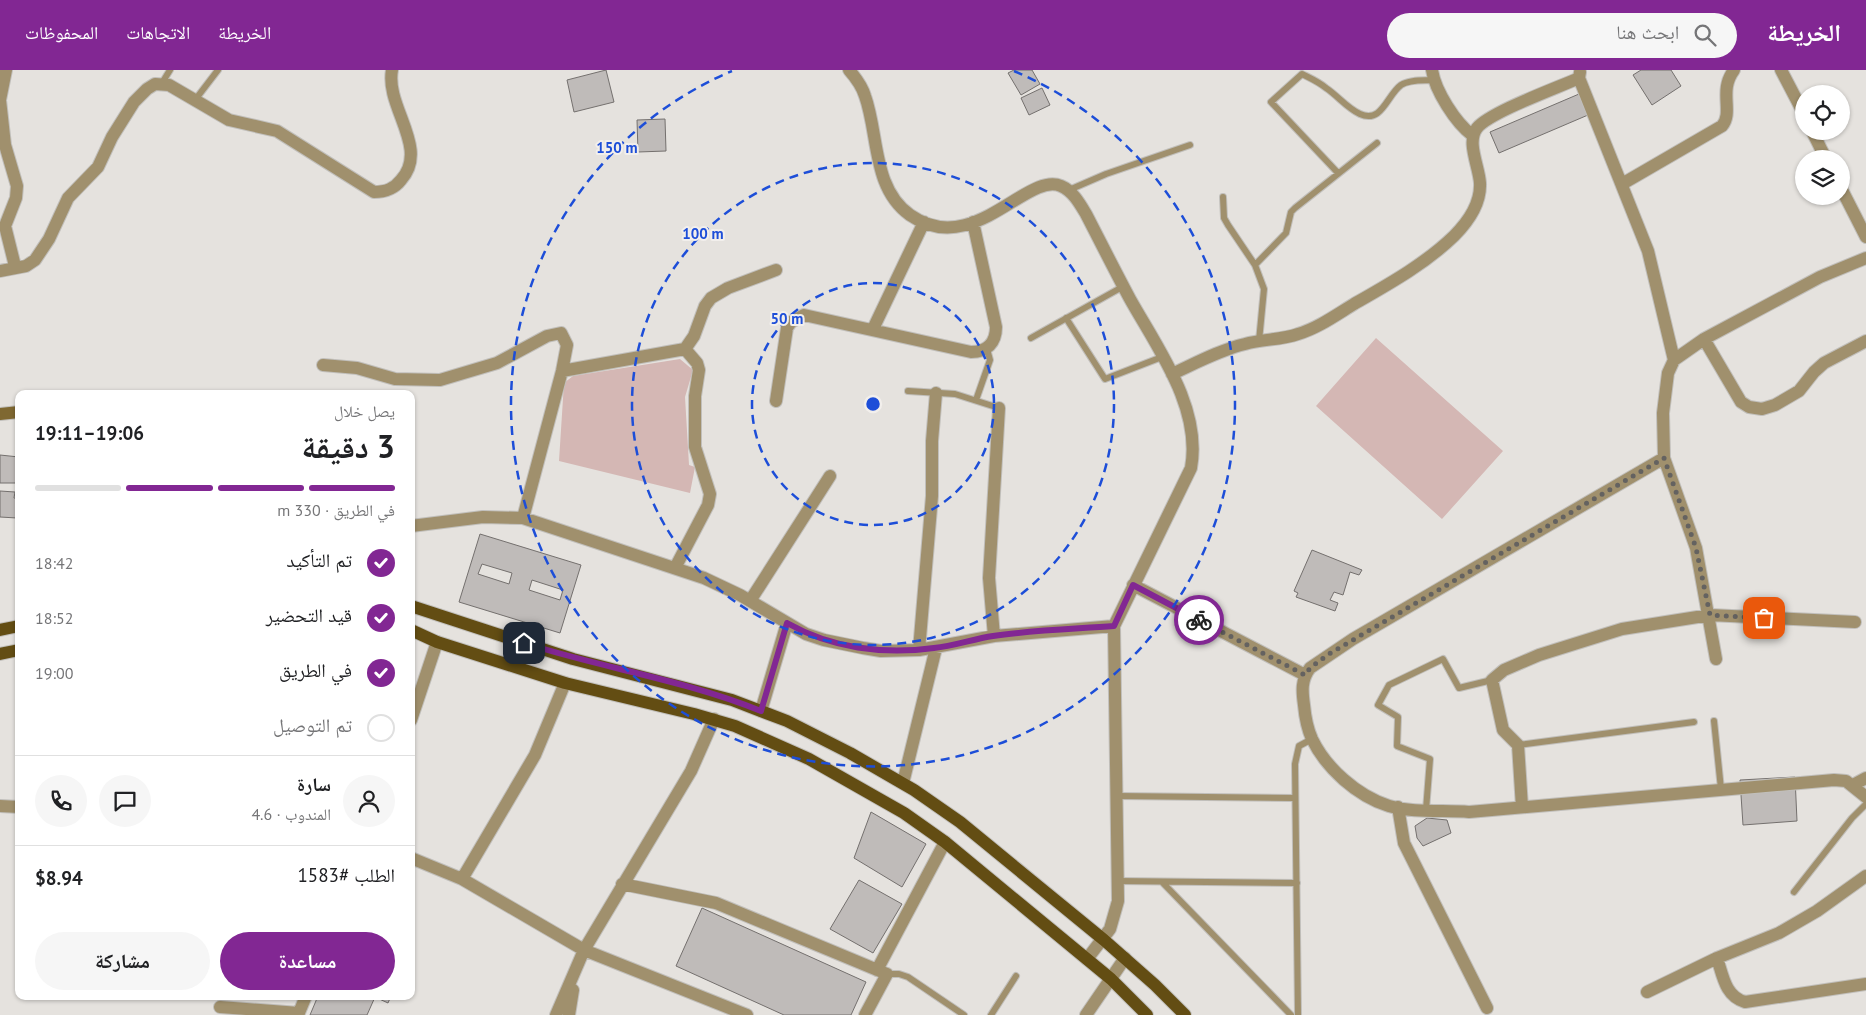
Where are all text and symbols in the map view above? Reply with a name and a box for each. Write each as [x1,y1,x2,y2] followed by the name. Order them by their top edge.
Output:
[1387,13,1737,58] search box
[1767,17,1841,48] text: الخريطة
[1616,20,1679,44] text: ابحث هنا
[25,21,98,44] text: المحفوظات
[126,21,190,44] text: الاتجاهات
[218,21,271,44] text: الخريطة
[1691,21,1719,49] icon: search
[1795,85,1850,205] map controls
[1795,85,1850,140] button: locate
[596,138,638,157] text: 150 m
[1795,150,1850,205] button: layers
[682,224,724,243] text: 100 m
[771,309,803,328] text: 50 m
[864,395,882,413] centre of rings
[334,401,395,421] text: يصل خلال
[35,421,144,445] text: 19:06–19:11
[302,425,395,467] text: 3 دقيقة
[277,500,395,520] text: في الطريق · 330 m
[286,548,352,572] text: تم التأكيد
[367,549,395,577] icon: check
[35,553,73,573] text: 18:42
[1174,595,1224,645] courier
[1743,597,1785,639] pin
[266,603,352,627] text: قيد التحضير
[367,604,395,632] icon: check
[1750,604,1778,632] icon: bag
[1185,606,1213,634] icon: bike
[35,608,73,628] text: 18:52
[503,622,545,664] pin
[510,629,538,657] icon: home
[279,658,352,682] text: في الطريق
[367,659,395,687] icon: check
[35,663,73,683] text: 19:00
[273,713,352,737] text: تم التوصيل
[297,772,331,796] text: سارة
[35,775,87,827] button: phone
[99,775,151,827] button: chat
[343,775,395,827] button: person
[251,804,331,824] text: المندوب · 4.6
[297,863,395,887] text: الطلب #1583
[35,866,83,890] text: $8.94
[35,932,210,990] button: مشاركة
[220,932,395,990] button: مساعدة

